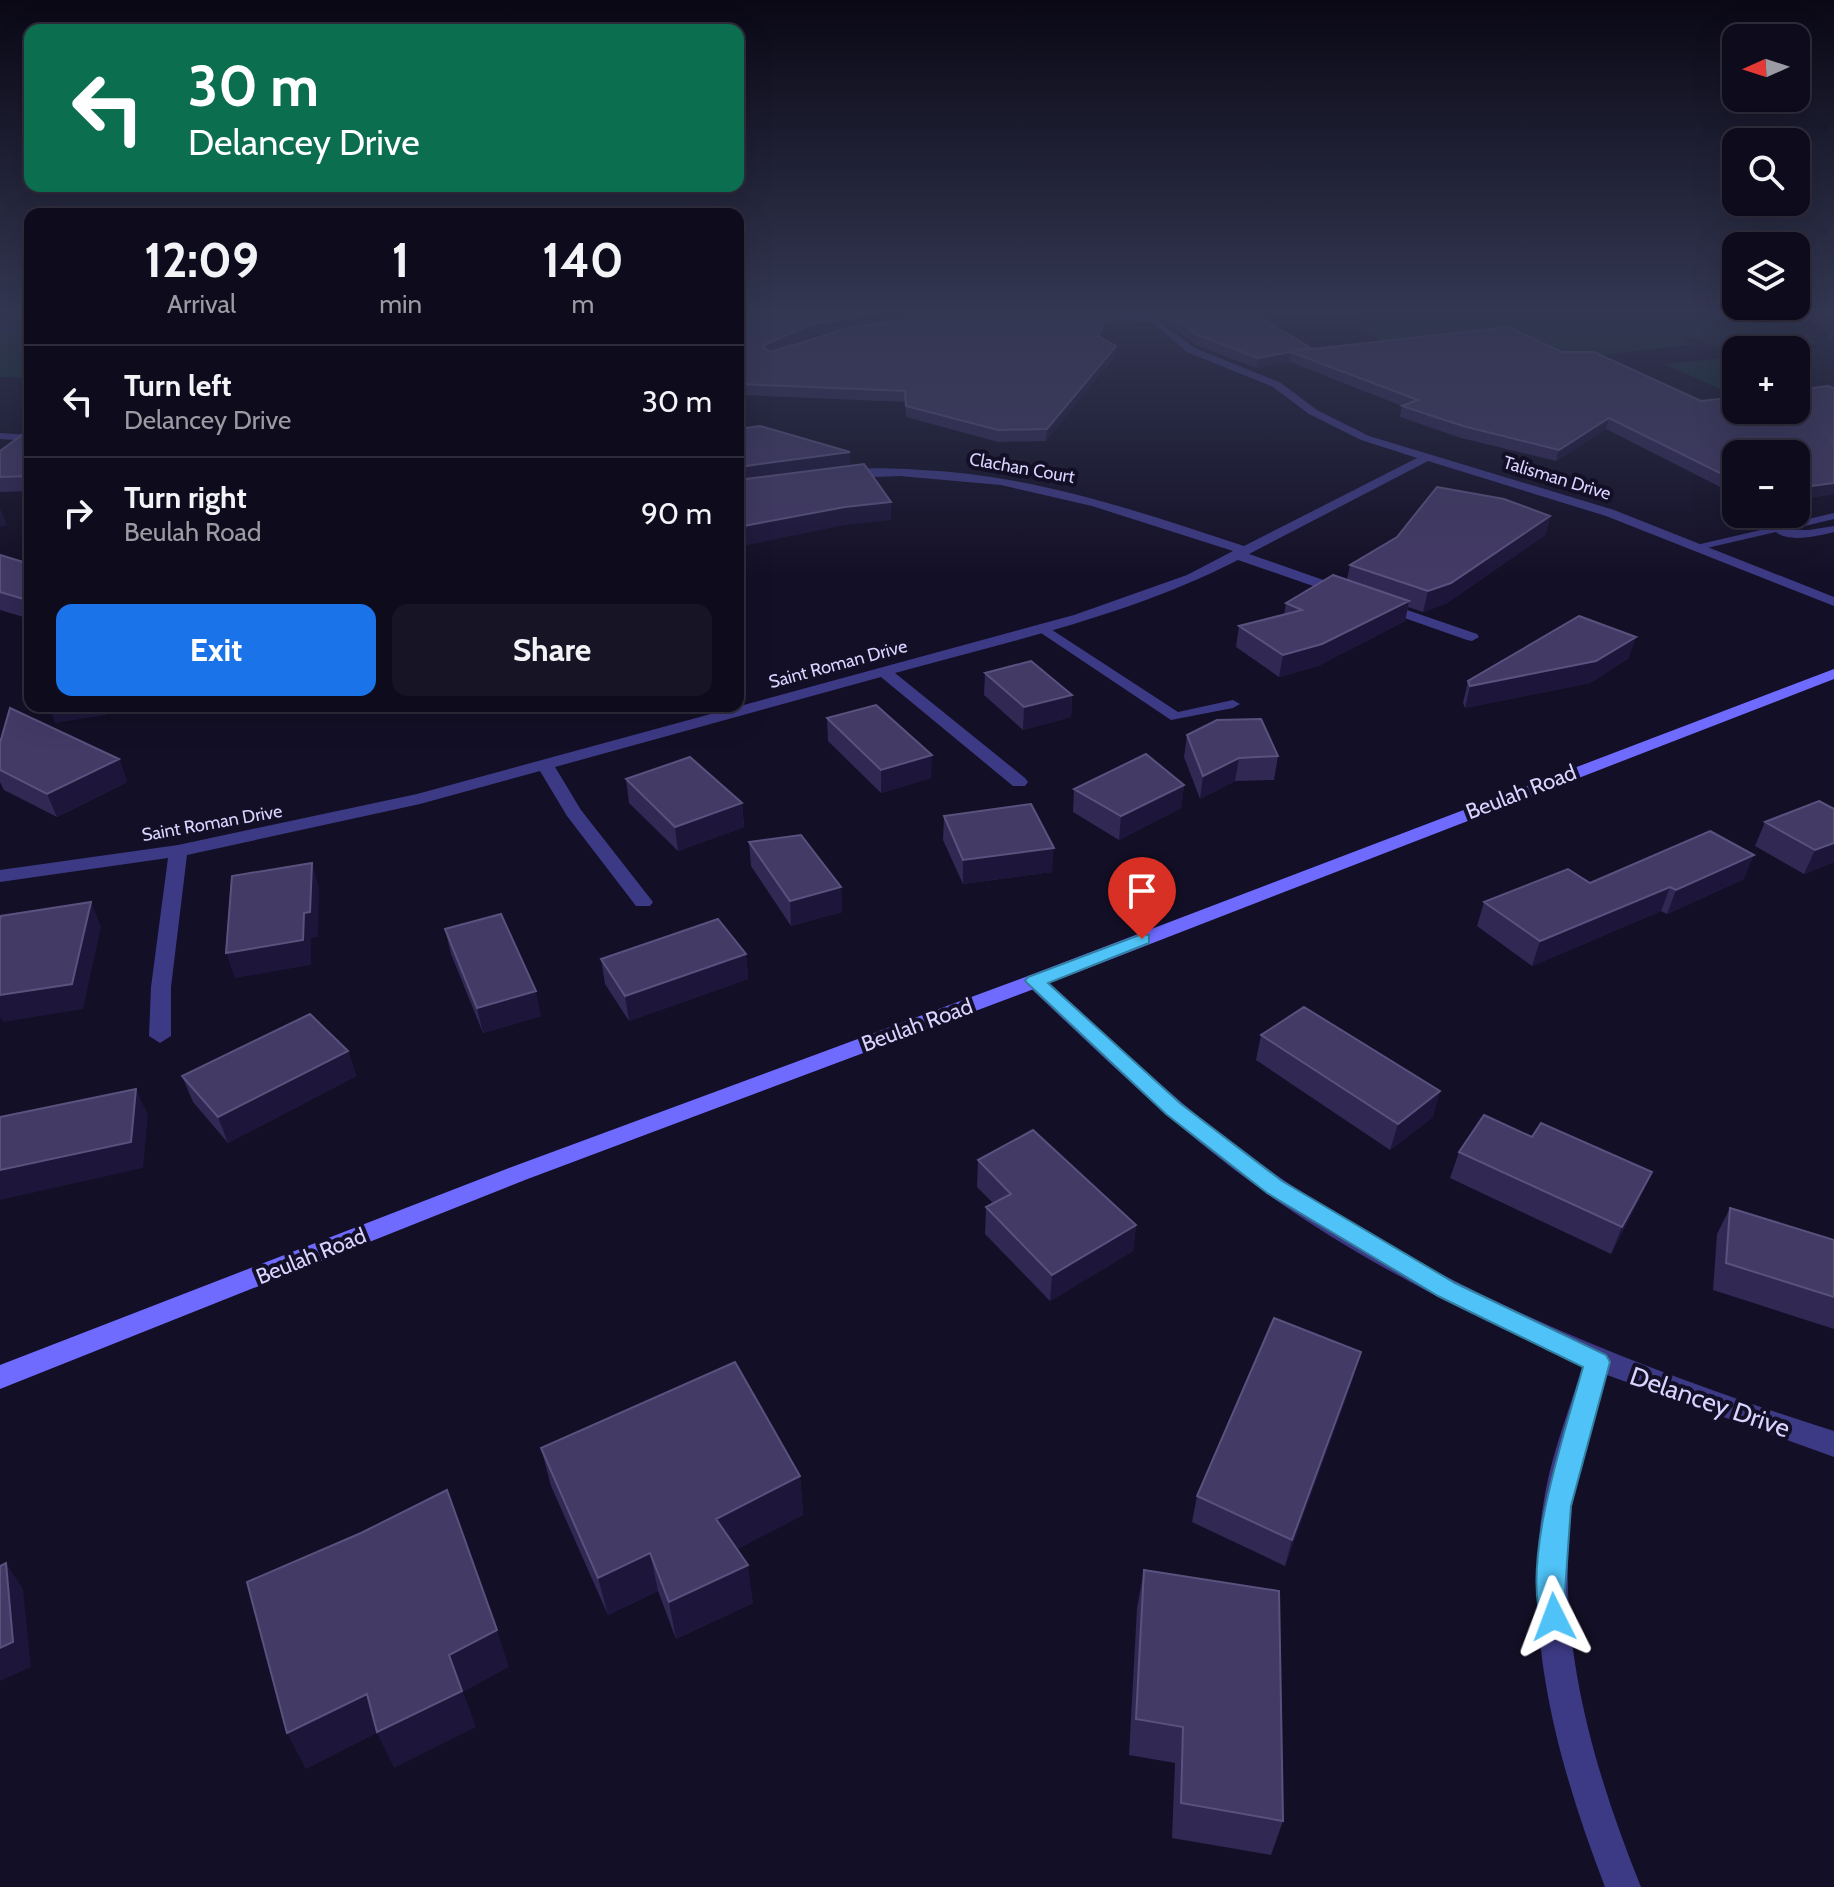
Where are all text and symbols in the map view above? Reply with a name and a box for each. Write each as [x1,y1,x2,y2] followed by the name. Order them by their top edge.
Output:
[1722,24,1810,112] north arrow
[1722,24,1810,528] map controls
[188,52,319,120] text: 30 m
[56,56,160,160] icon: left
[188,120,420,164] text: Delancey Drive
[1722,128,1810,216] button: search
[144,231,259,289] text: 12:09
[392,231,409,289] text: 1
[542,231,624,289] text: 140
[1722,232,1810,320] button: layers
[167,288,236,320] text: Arrival
[379,288,422,320] text: min
[572,288,594,320] text: m
[1722,336,1810,424] button: +
[124,367,232,404] text: Turn left
[56,379,100,423] icon: left
[642,383,712,420] text: 30 m
[124,404,291,436] text: Delancey Drive
[1722,440,1810,528] button: −
[968,448,1076,488] street label: Clachan Court
[1500,451,1614,505] street label: Talisman Drive
[124,479,247,516] text: Turn right
[56,491,100,535] icon: right
[641,495,712,532] text: 90 m
[124,516,261,548] text: Beulah Road
[56,604,376,696] button: Exit
[392,604,712,696] button: Share
[766,635,910,693] street label: Saint Roman Drive
[1462,759,1580,825] street label: Beulah Road
[140,800,284,846] street label: Saint Roman Drive
[1108,857,1176,939] pin
[1120,869,1164,913] icon: arrive
[858,992,976,1058] street label: Beulah Road
[252,1222,370,1290] street label: Beulah Road
[1626,1360,1794,1444] street label: Delancey Drive
[1512,1575,1596,1659] position arrow

